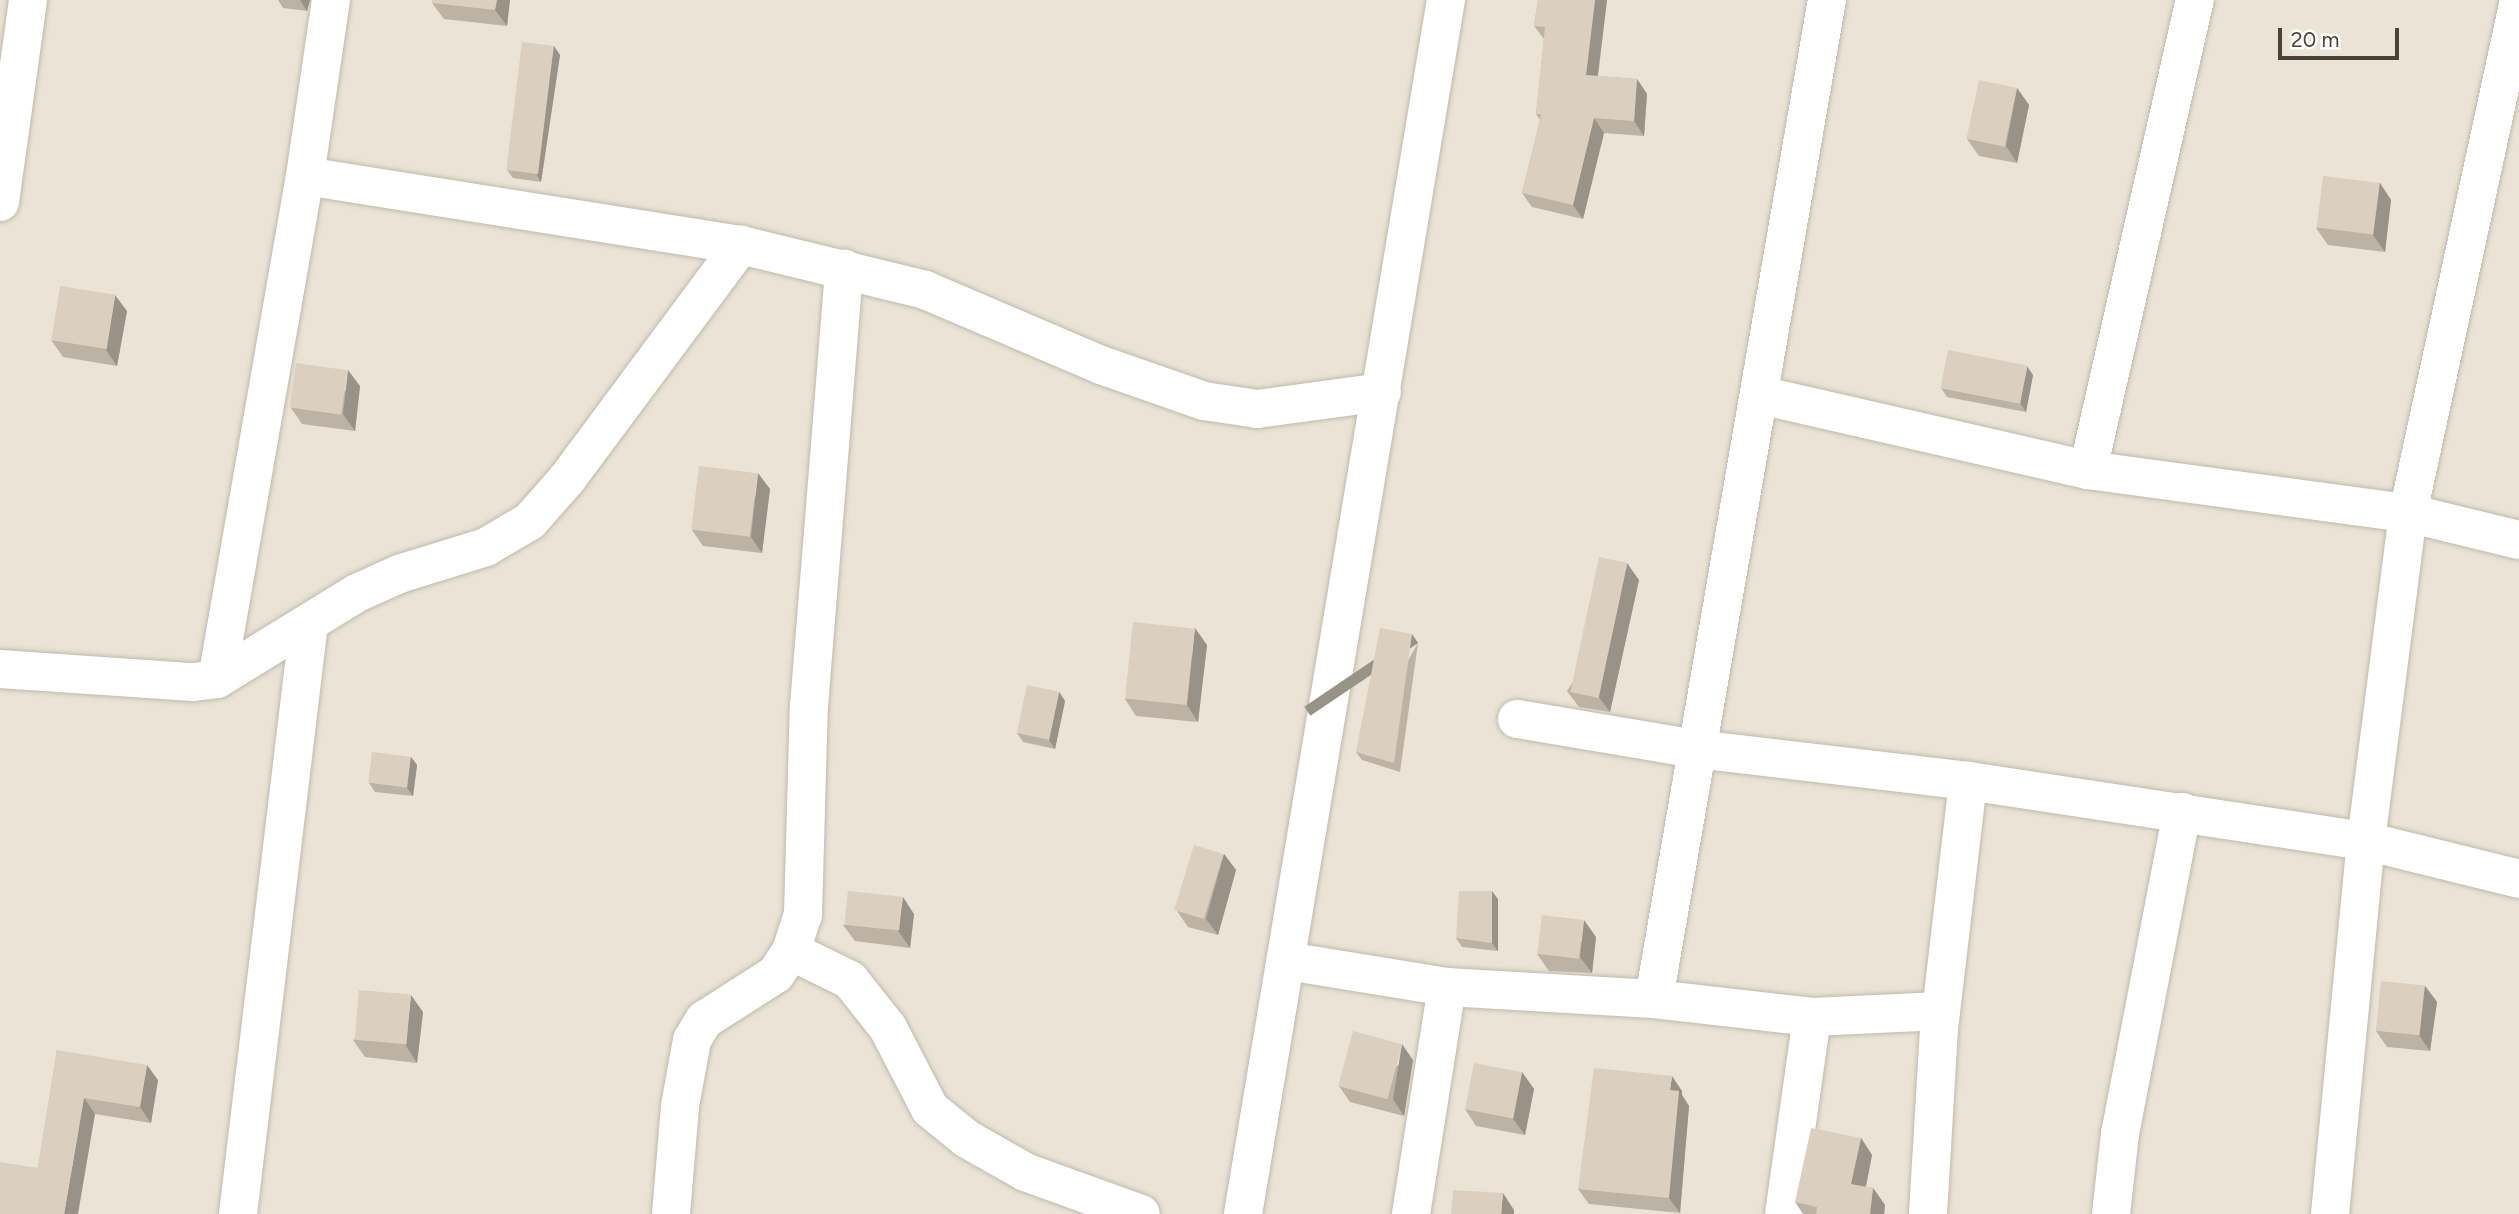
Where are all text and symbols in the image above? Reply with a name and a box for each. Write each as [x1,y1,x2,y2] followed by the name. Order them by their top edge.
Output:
[2281,14,2402,58] scale bar
[2291,27,2339,52] text: 20 m

